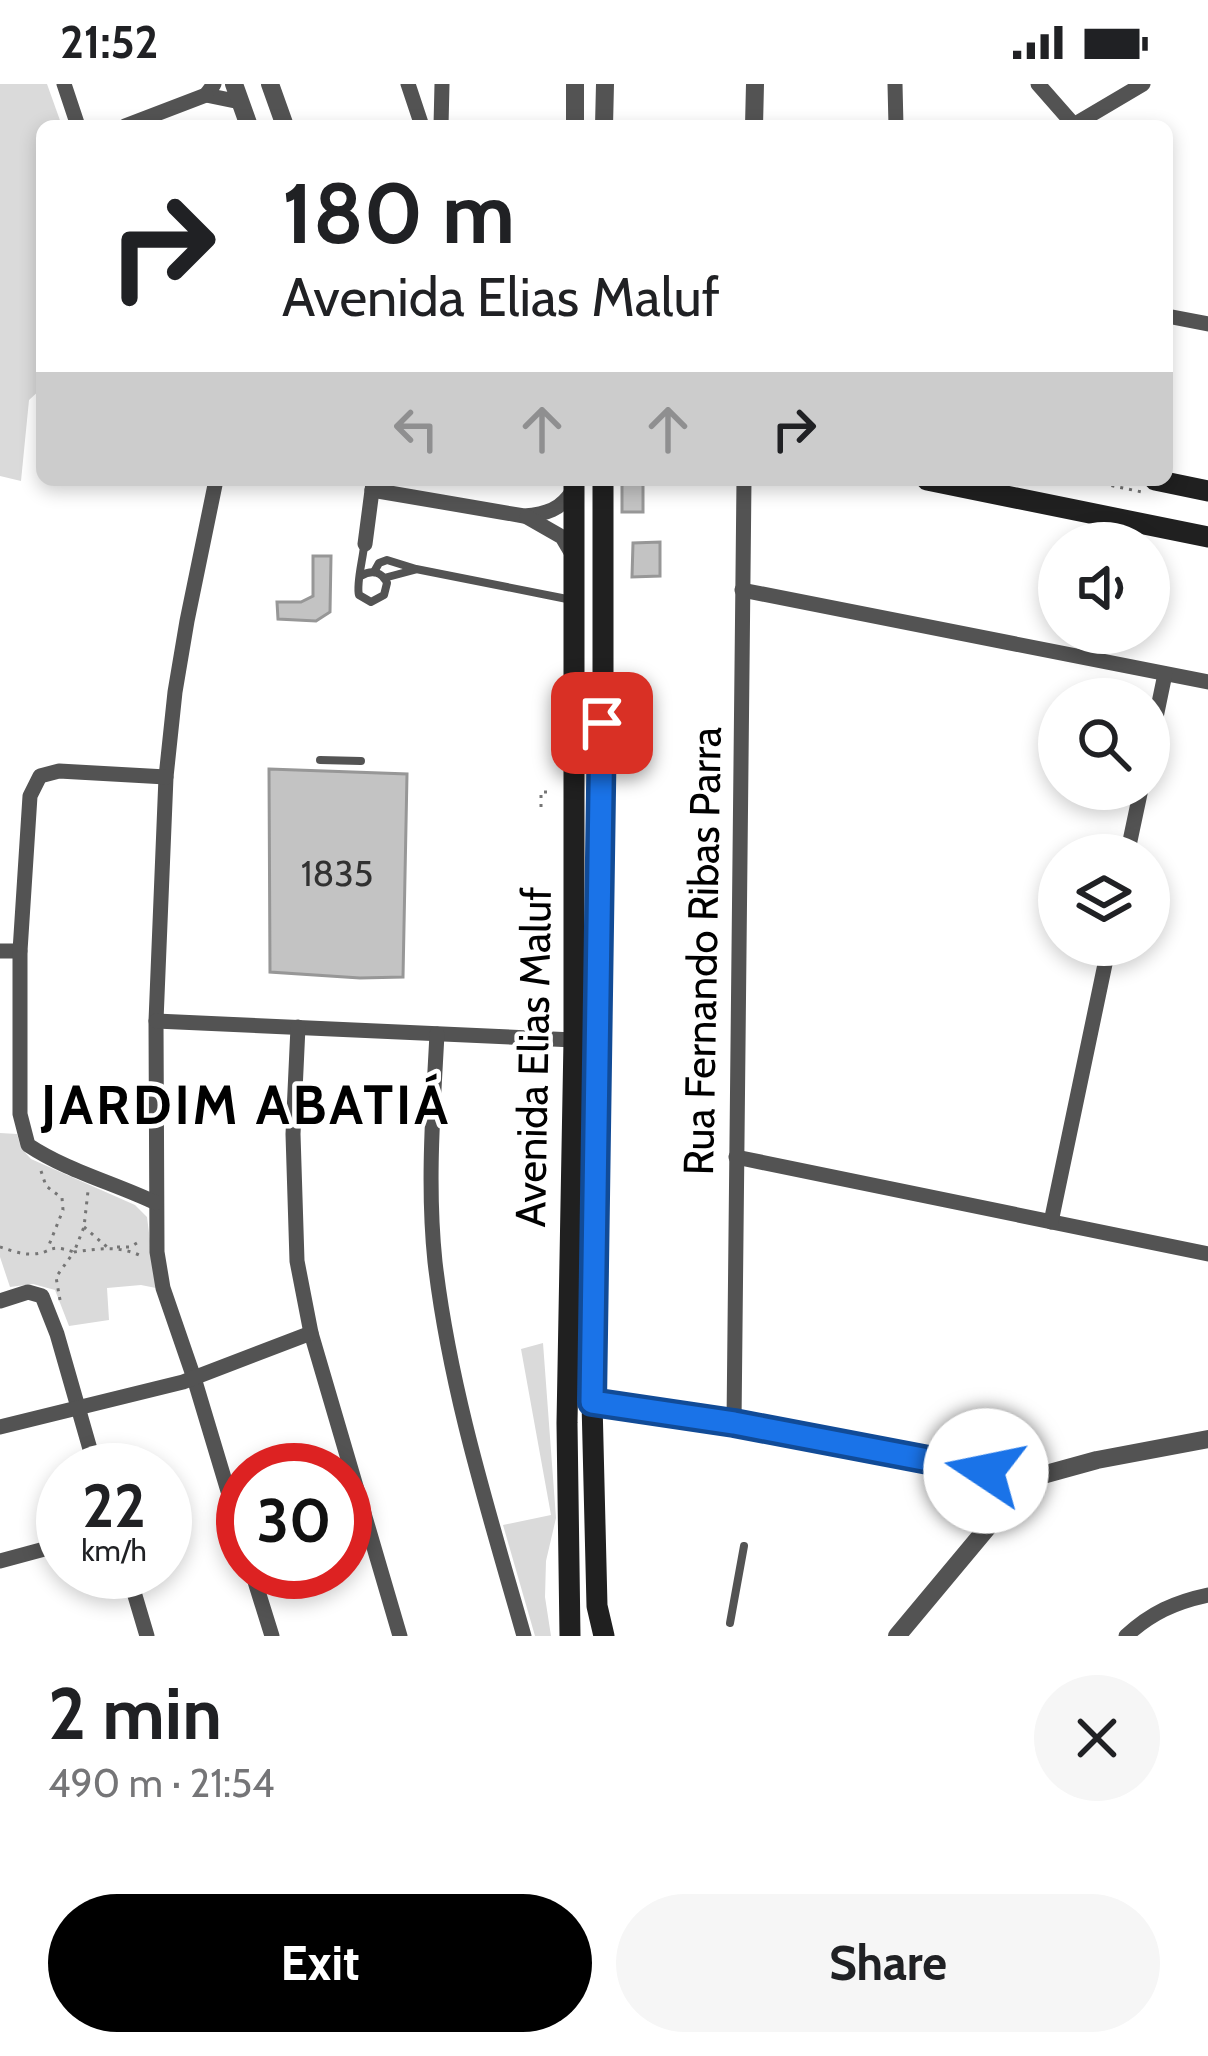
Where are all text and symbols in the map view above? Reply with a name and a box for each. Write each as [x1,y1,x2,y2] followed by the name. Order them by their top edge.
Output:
[60,15,158,69] text: 21:52
[282,162,515,264] text: 180 m
[84,168,240,324] icon: right
[282,264,720,330] text: Avenida Elias Maluf
[383,396,449,462] icon: left
[509,396,575,462] icon: ahead
[635,396,701,462] icon: ahead
[761,396,827,462] icon: right
[1038,522,1170,966] map controls
[1038,522,1170,654] button: sound
[551,672,653,774] pin
[1038,678,1170,810] button: search
[569,690,635,756] icon: arrive
[672,726,732,1176] street label: Rua Fernando Ribas Parra
[1038,834,1170,966] button: layers
[301,851,373,895] house number: 1835
[504,886,562,1228] street label: Avenida Elias Maluf
[40,1072,451,1138] district label: JARDIM ABATIÁ
[923,1408,1049,1534] position arrow
[216,1443,372,1599] speed limit sign: 30
[82,1469,146,1542] text: 22
[81,1532,147,1569] text: km/h
[48,1670,222,1757] text: 2 min
[1034,1675,1160,1801] button: close
[48,1759,275,1807] text: 490 m · 21:54
[48,1894,592,2032] button: Exit
[616,1894,1160,2032] button: Share

